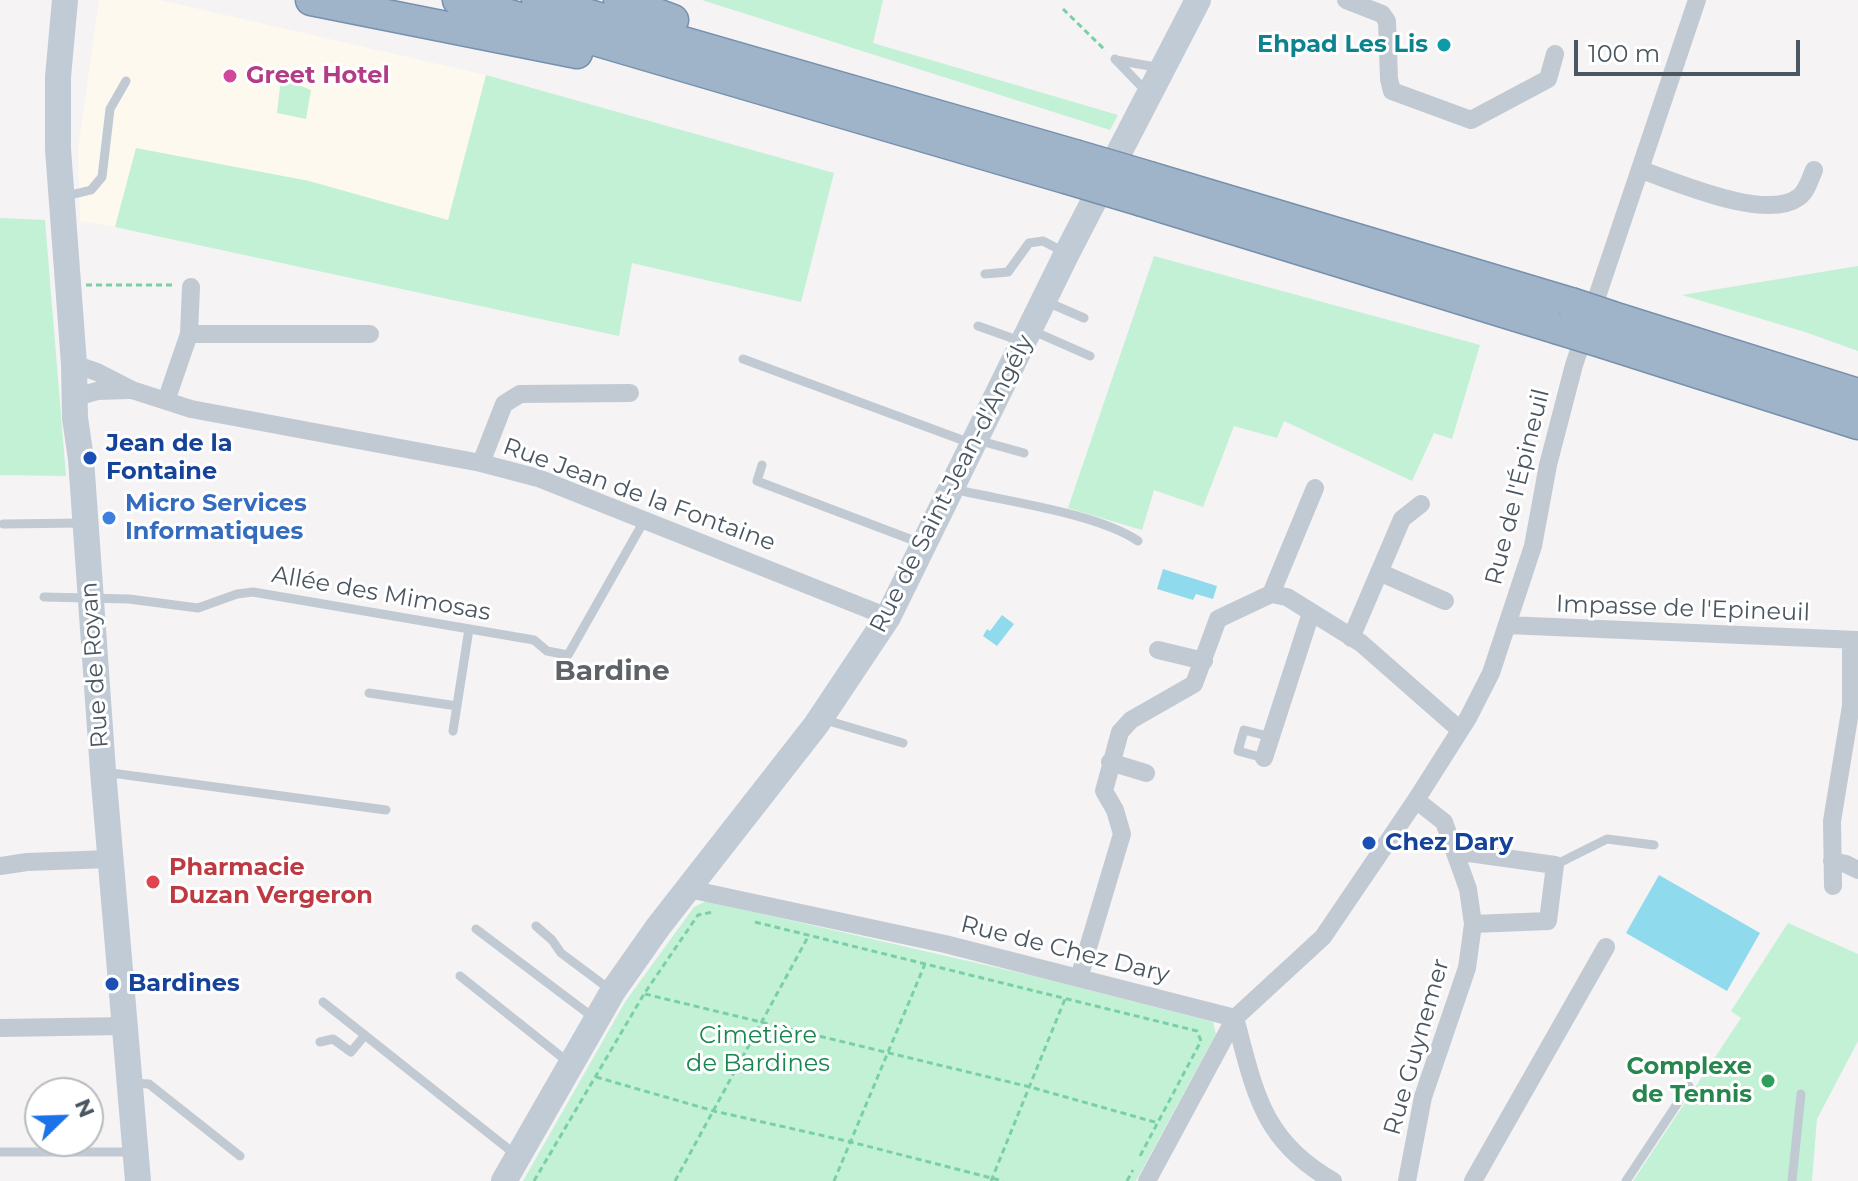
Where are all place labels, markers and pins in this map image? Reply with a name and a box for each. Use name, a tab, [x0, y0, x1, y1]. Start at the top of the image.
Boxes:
place label: Ehpad Les Lis	[1257, 31, 1428, 59]
marker: Ehpad Les Lis	[1435, 36, 1453, 54]
place label: Greet Hotel	[246, 62, 390, 90]
marker: Greet Hotel	[221, 67, 239, 85]
place label: Jean de la Fontaine	[106, 430, 233, 486]
marker: Jean de la Fontaine	[81, 449, 99, 467]
place label: Micro Services Informatiques	[125, 490, 307, 546]
marker: Micro Services Informatiques	[100, 509, 118, 527]
place label: Chez Dary	[1385, 829, 1513, 857]
marker: Chez Dary	[1360, 834, 1378, 852]
place label: Pharmacie Duzan Vergeron	[169, 854, 373, 910]
marker: Pharmacie Duzan Vergeron	[144, 873, 162, 891]
place label: Bardines	[128, 970, 240, 998]
marker: Bardines	[103, 975, 121, 993]
place label: Complexe de Tennis	[1627, 1053, 1752, 1109]
marker: Complexe de Tennis	[1759, 1072, 1777, 1090]

